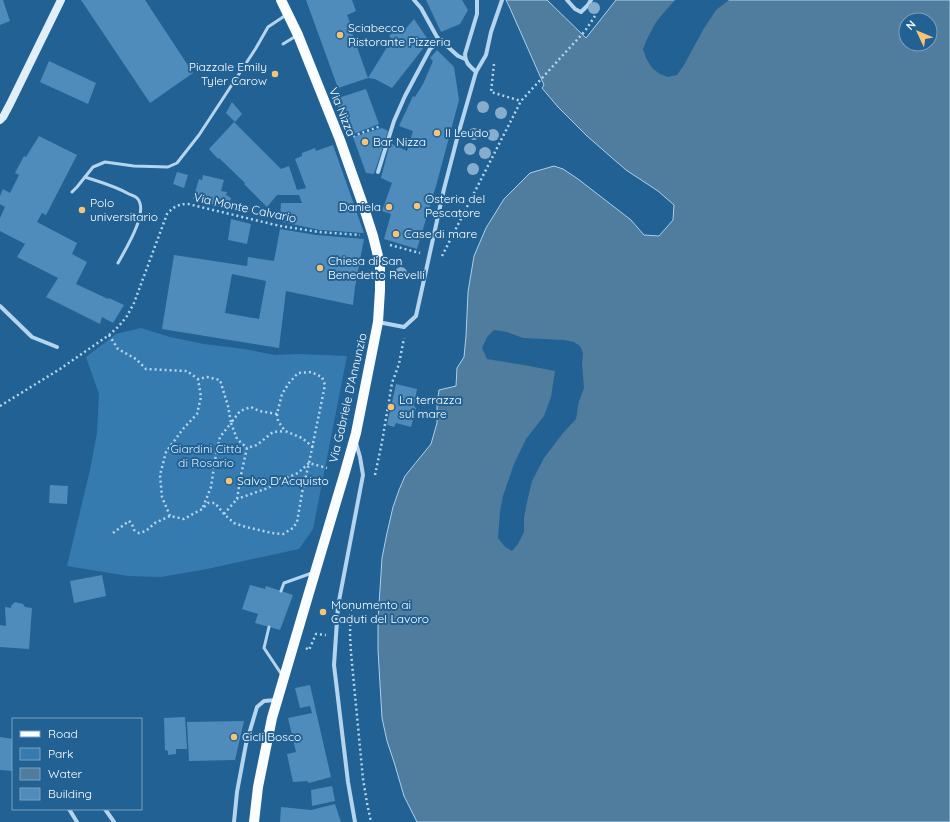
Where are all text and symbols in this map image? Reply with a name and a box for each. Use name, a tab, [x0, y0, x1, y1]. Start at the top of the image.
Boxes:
north arrow	[898, 12, 938, 52]
text: N	[903, 17, 919, 33]
place label: Sciabecco Ristorante Pizzeria	[348, 20, 451, 49]
marker: Sciabecco Ristorante Pizzeria	[335, 30, 345, 40]
place label: Piazzale Emily Tyler Carow	[189, 59, 267, 88]
marker: Piazzale Emily Tyler Carow	[270, 69, 280, 79]
street label: Via Nizza	[326, 85, 359, 138]
place label: Il Leudo	[445, 125, 489, 140]
marker: Il Leudo	[432, 128, 442, 138]
place label: Bar Nizza	[373, 134, 426, 149]
marker: Bar Nizza	[360, 137, 370, 147]
street label: Via Monte Calvario	[192, 189, 298, 226]
place label: Osteria del Pescatore	[425, 191, 485, 220]
place label: Polo universitario	[90, 195, 158, 224]
place label: Daniela	[339, 199, 381, 214]
marker: Osteria del Pescatore	[412, 201, 422, 211]
marker: Daniela	[384, 202, 394, 212]
marker: Polo universitario	[77, 205, 87, 215]
place label: Case di mare	[404, 226, 477, 241]
marker: Case di mare	[391, 229, 401, 239]
place label: Chiesa di San Benedetto Revelli	[328, 253, 425, 282]
marker: Chiesa di San Benedetto Revelli	[315, 263, 325, 273]
street label: Via Gabriele D'Annunzio	[325, 332, 370, 464]
place label: La terrazza sul mare	[399, 392, 462, 421]
marker: La terrazza sul mare	[386, 402, 396, 412]
park label: Giardini Città di Rosario	[171, 441, 241, 470]
place label: Salvo D'Acquisto	[237, 473, 329, 488]
marker: Salvo D'Acquisto	[224, 476, 234, 486]
place label: Monumento ai Caduti del Lavoro	[331, 597, 429, 626]
marker: Monumento ai Caduti del Lavoro	[318, 607, 328, 617]
legend	[12, 718, 142, 810]
text: Road	[48, 726, 78, 741]
place label: Cicli Bosco	[242, 729, 301, 744]
marker: Cicli Bosco	[229, 732, 239, 742]
text: Park	[48, 746, 73, 761]
text: Water	[48, 766, 83, 781]
text: Building	[48, 786, 92, 801]

